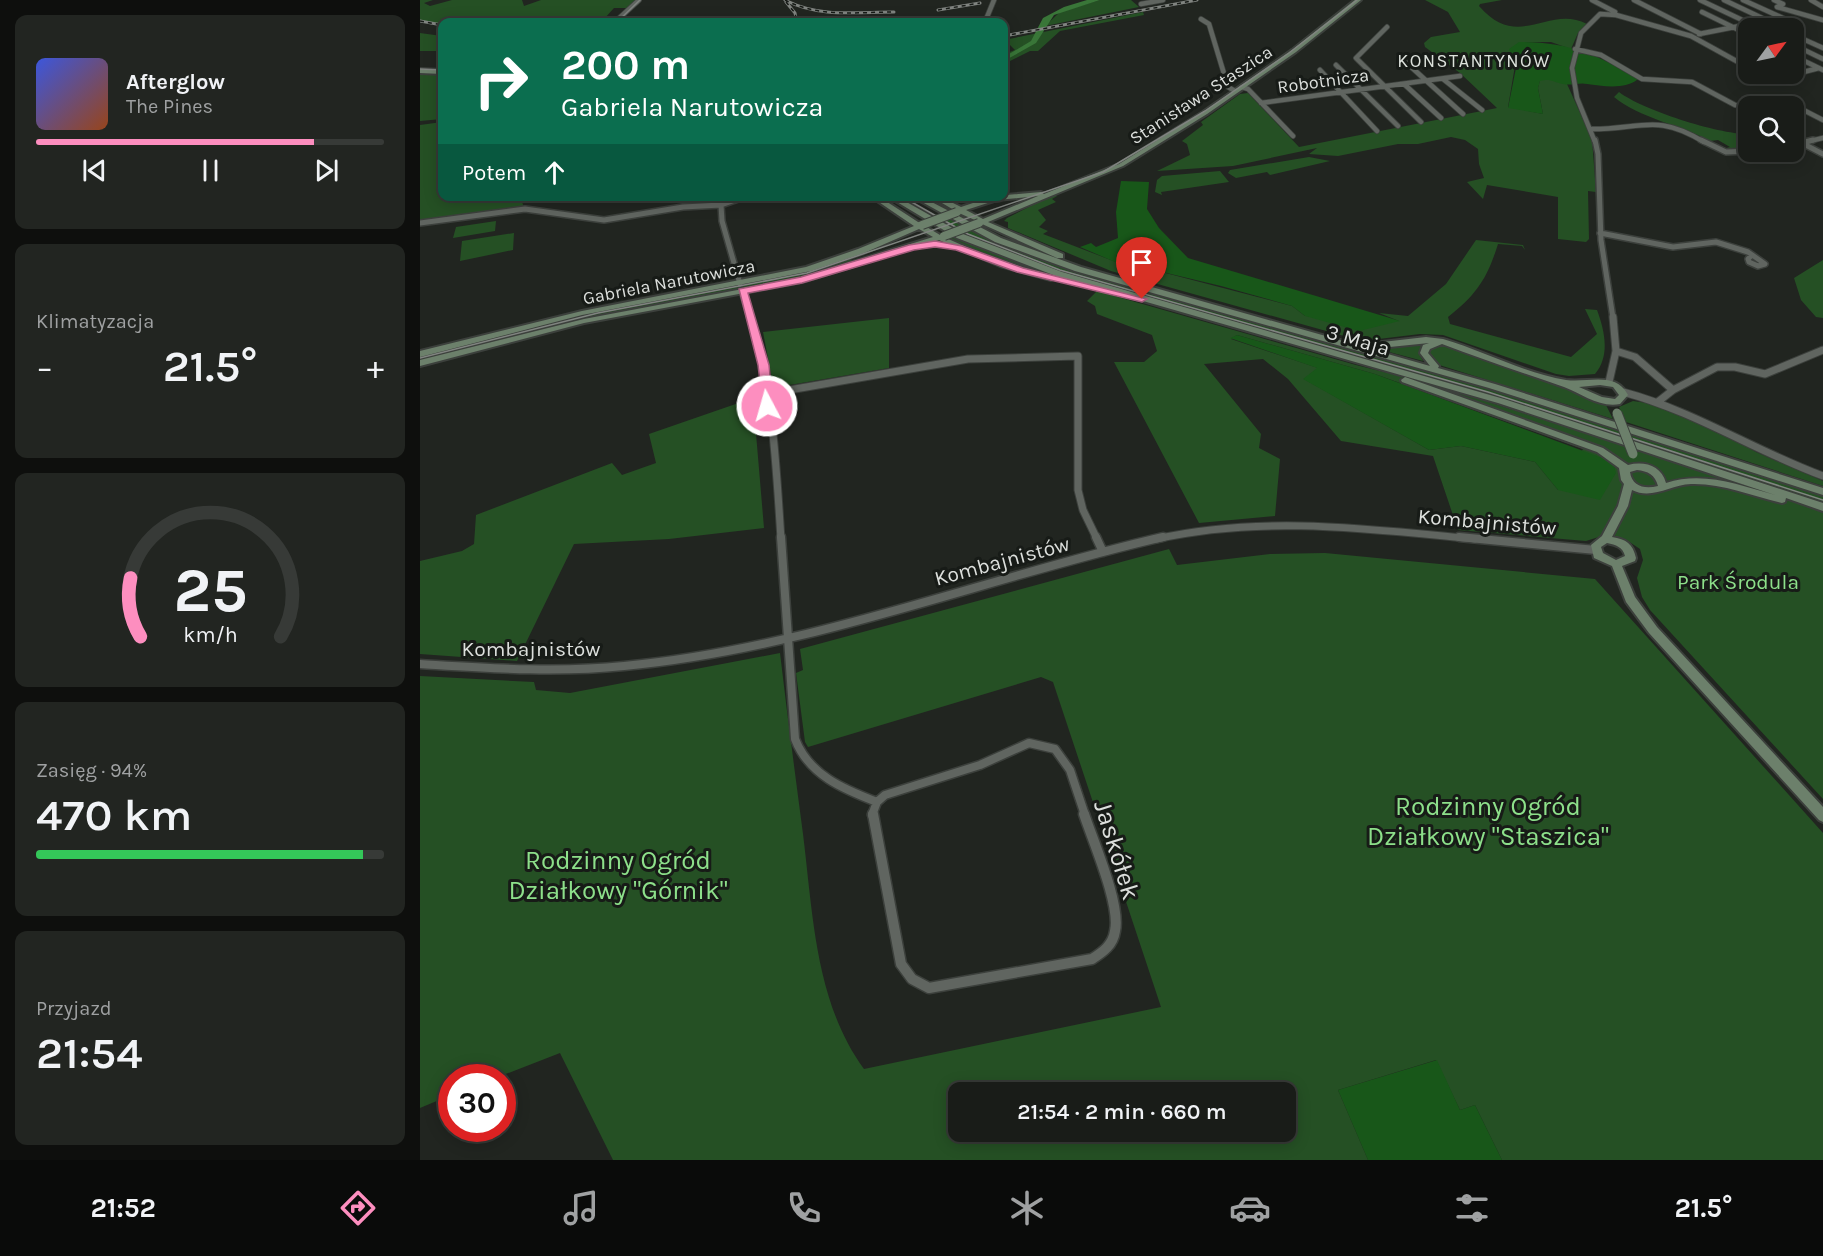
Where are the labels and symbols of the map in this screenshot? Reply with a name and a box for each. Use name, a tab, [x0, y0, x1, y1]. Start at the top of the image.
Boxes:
north arrow	[1738, 18, 1804, 84]
street label: Stanisława Staszica	[1126, 41, 1276, 149]
district label: KONSTANTYNÓW	[1397, 49, 1551, 72]
street label: Robotnicza	[1276, 64, 1370, 98]
pin	[1116, 237, 1167, 299]
street label: Gabriela Narutowicza	[581, 255, 757, 309]
street label: 3 Maja	[1324, 320, 1392, 360]
position arrow	[735, 374, 799, 438]
street label: Kombajnistów	[1417, 504, 1557, 540]
street label: Kombajnistów	[932, 531, 1072, 591]
park label: Park Środula	[1677, 570, 1799, 594]
street label: Kombajnistów	[461, 637, 601, 661]
park label: Rodzinny Ogród Działkowy "Staszica"	[1367, 791, 1609, 852]
street label: Jaskółek	[1087, 796, 1147, 904]
park label: Rodzinny Ogród Działkowy "Górnik"	[508, 845, 728, 906]
speed limit sign: 30	[438, 1064, 516, 1142]

